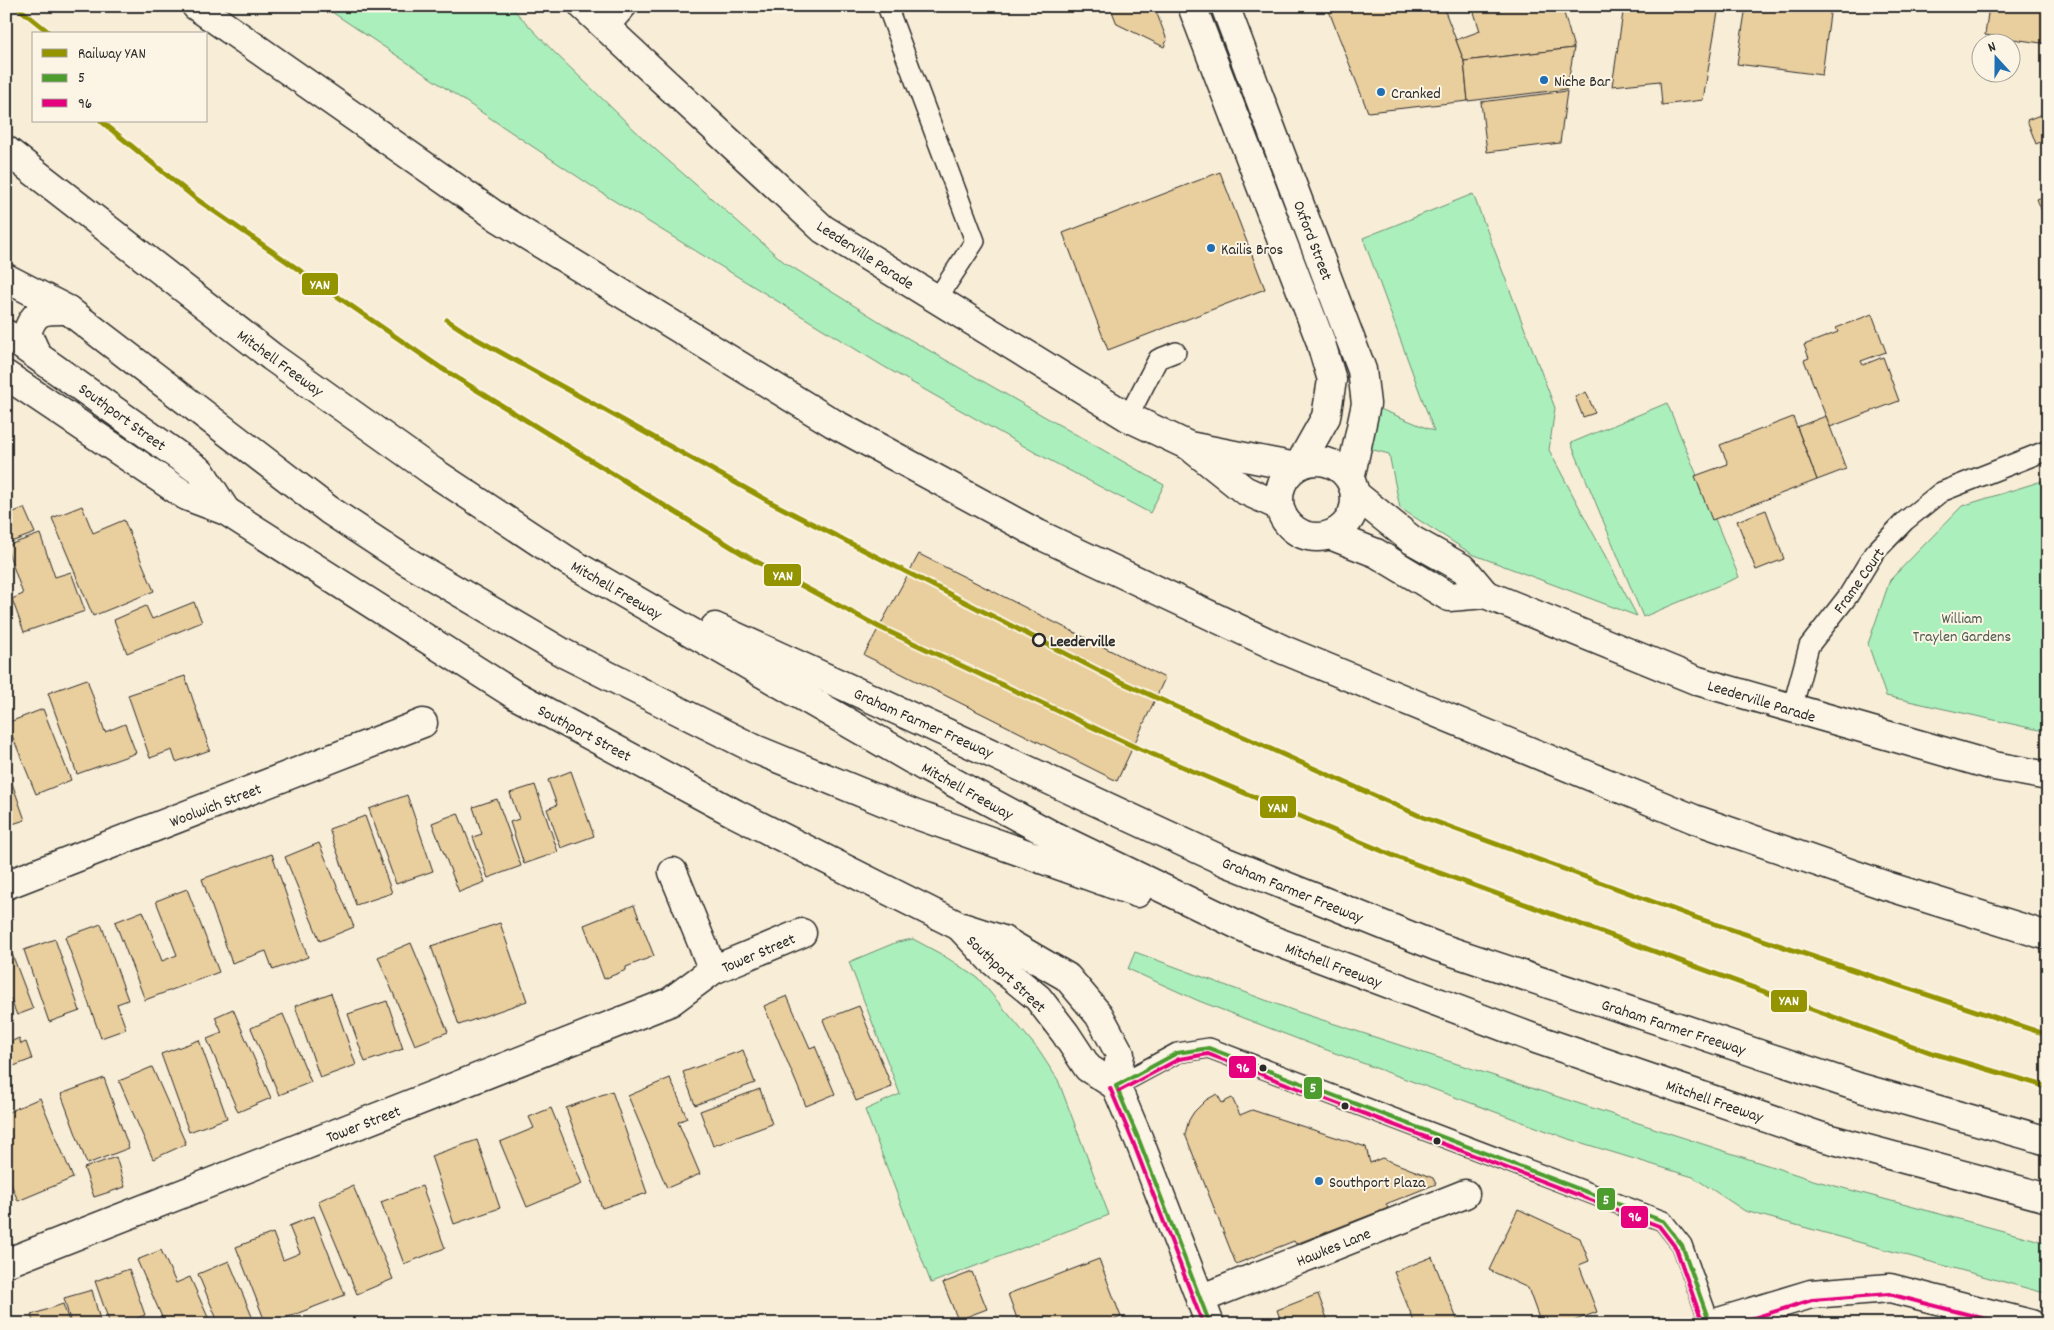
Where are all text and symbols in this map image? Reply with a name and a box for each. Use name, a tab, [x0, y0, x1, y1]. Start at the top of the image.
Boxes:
legend	[32, 32, 208, 122]
north arrow	[1972, 32, 2022, 82]
text: N	[1985, 37, 1999, 58]
text: Railway YAN	[78, 44, 146, 66]
text: 5	[78, 68, 85, 90]
place label: Niche Bar	[1554, 71, 1610, 94]
marker: Niche Bar	[1538, 74, 1550, 86]
place label: Cranked	[1391, 83, 1441, 106]
marker: Cranked	[1375, 86, 1387, 98]
text: 96	[78, 94, 92, 116]
street label: Oxford Street	[1286, 198, 1337, 284]
street label: Leederville Parade	[812, 216, 918, 296]
place label: Kailis Bros	[1221, 239, 1284, 262]
marker: Kailis Bros	[1205, 242, 1217, 254]
line badge: YAN	[301, 272, 339, 296]
text: YAN	[309, 276, 330, 296]
street label: Mitchell Freeway	[232, 325, 328, 404]
street label: Southport Street	[73, 378, 170, 458]
street label: Frame Court	[1829, 544, 1891, 619]
street label: Mitchell Freeway	[566, 556, 666, 627]
line badge: YAN	[763, 563, 802, 587]
text: YAN	[772, 567, 793, 587]
park label: William Traylen Gardens	[1913, 608, 2011, 649]
place label: Leederville	[1050, 631, 1115, 654]
marker: Leederville	[1032, 633, 1046, 647]
street label: Leederville Parade	[1704, 675, 1818, 730]
street label: Graham Farmer Freeway	[849, 683, 997, 766]
street label: Southport Street	[533, 700, 635, 769]
street label: Mitchell Freeway	[917, 757, 1017, 827]
street label: Woolwich Street	[167, 778, 265, 834]
line badge: YAN	[1259, 795, 1297, 819]
text: YAN	[1267, 799, 1288, 819]
street label: Graham Farmer Freeway	[1218, 852, 1367, 930]
street label: Tower Street	[719, 928, 799, 980]
street label: Southport Street	[960, 931, 1050, 1019]
street label: Mitchell Freeway	[1281, 937, 1385, 995]
line badge: YAN	[1770, 989, 1808, 1013]
text: YAN	[1778, 992, 1799, 1012]
street label: Graham Farmer Freeway	[1598, 994, 1749, 1063]
line badge: 96	[1228, 1055, 1257, 1079]
text: 96	[1236, 1059, 1250, 1079]
unlabelled marker	[1258, 1063, 1268, 1073]
street label: Mitchell Freeway	[1662, 1075, 1767, 1130]
line badge: 5	[1303, 1076, 1323, 1100]
text: 5	[1310, 1079, 1317, 1099]
street label: Tower Street	[323, 1101, 404, 1150]
unlabelled marker	[1340, 1101, 1350, 1111]
unlabelled marker	[1432, 1136, 1442, 1146]
place label: Southport Plaza	[1329, 1172, 1426, 1195]
marker: Southport Plaza	[1313, 1175, 1325, 1187]
line badge: 5	[1596, 1187, 1616, 1211]
text: 5	[1603, 1191, 1610, 1211]
line badge: 96	[1620, 1205, 1649, 1229]
text: 96	[1628, 1208, 1642, 1228]
street label: Hawkes Lane	[1293, 1223, 1375, 1274]

